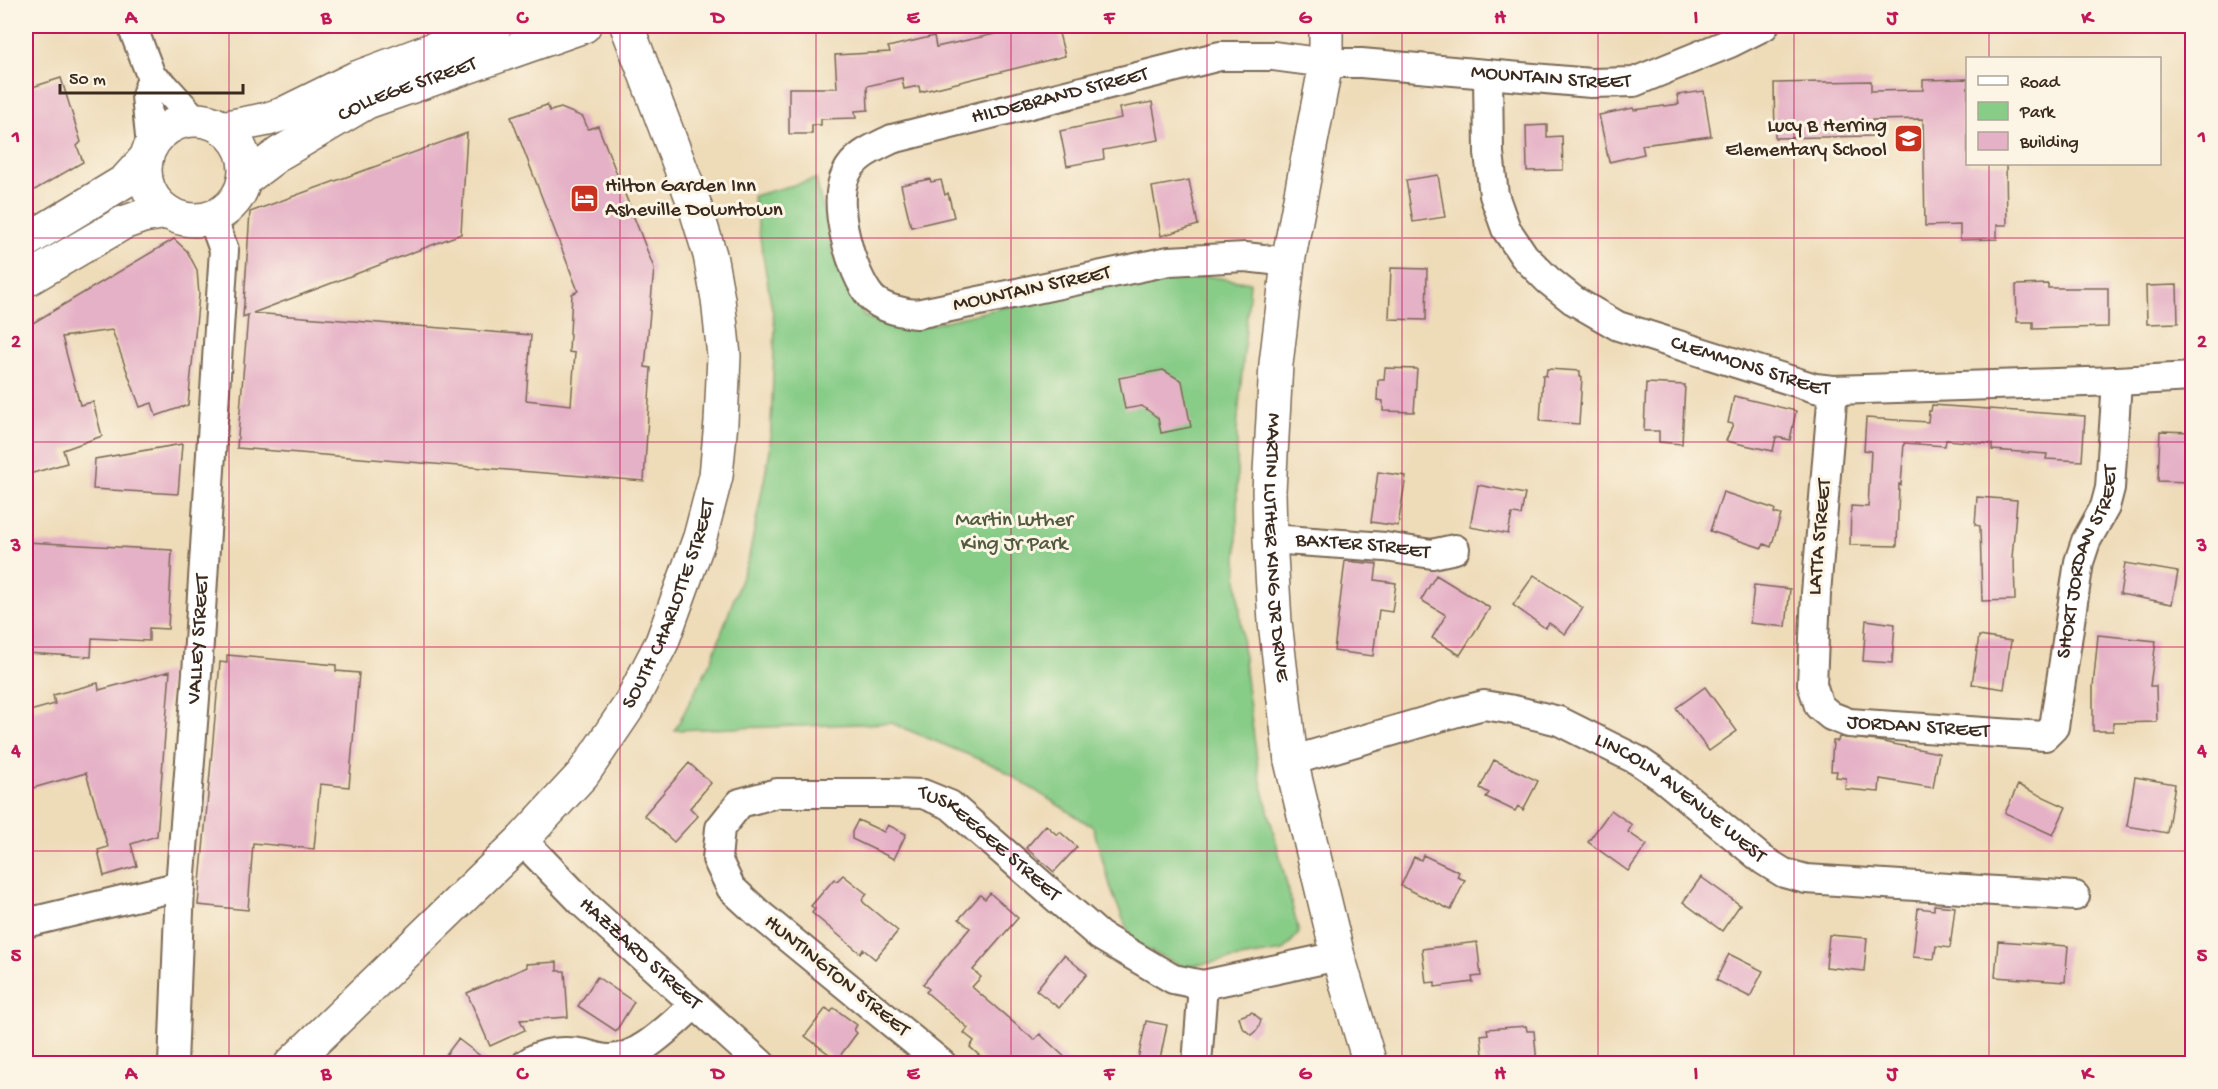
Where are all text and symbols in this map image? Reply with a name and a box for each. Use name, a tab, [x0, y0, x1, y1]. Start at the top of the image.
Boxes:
text: A	[124, 8, 139, 31]
text: B	[320, 8, 332, 31]
text: C	[516, 8, 530, 31]
text: D	[709, 8, 725, 31]
text: E	[907, 8, 921, 31]
text: F	[1103, 8, 1116, 31]
text: G	[1299, 8, 1313, 31]
text: H	[1494, 8, 1506, 31]
text: I	[1694, 8, 1699, 31]
text: J	[1886, 8, 1899, 31]
text: K	[2080, 8, 2095, 31]
street label: COLLEGE STREET	[334, 52, 481, 129]
scale bar	[60, 57, 243, 95]
legend	[1966, 57, 2161, 165]
street label: MOUNTAIN STREET	[1470, 60, 1632, 96]
street label: HILDEBRAND STREET	[969, 62, 1152, 131]
text: 50 m	[69, 70, 106, 91]
text: Road	[2020, 73, 2061, 94]
text: Park	[2019, 103, 2056, 124]
place label: Lucy B Herring Elementary School	[1725, 115, 1887, 164]
school or university icon: Lucy B Herring Elementary School	[1892, 123, 1924, 155]
text: 1	[11, 127, 20, 150]
text: 1	[2197, 127, 2206, 150]
text: Building	[2019, 133, 2079, 154]
place label: Hilton Garden Inn Asheville Downtown	[605, 175, 783, 224]
hotel icon: Hilton Garden Inn Asheville Downtown	[568, 183, 600, 215]
street label: MOUNTAIN STREET	[951, 261, 1114, 319]
street label: CLEMMONS STREET	[1667, 331, 1832, 402]
text: 2	[11, 332, 21, 355]
text: 2	[2197, 332, 2207, 355]
street label: MARTIN LUTHER KING JR DRIVE	[1256, 412, 1294, 684]
street label: SHORT JORDAN STREET	[2052, 463, 2124, 660]
street label: LATTA STREET	[1803, 477, 1839, 596]
street label: SOUTH CHARLOTTE STREET	[617, 496, 722, 713]
park label: Martin Luther King Jr Park	[955, 509, 1074, 558]
street label: BAXTER STREET	[1294, 528, 1432, 566]
text: 3	[10, 536, 21, 559]
text: 3	[2196, 536, 2207, 559]
street label: VALLEY STREET	[182, 572, 216, 706]
street label: JORDAN STREET	[1846, 710, 1991, 745]
street label: LINCOLN AVENUE WEST	[1590, 728, 1771, 870]
text: 4	[10, 741, 21, 764]
text: 4	[2196, 741, 2207, 764]
street label: TUSKEEGEE STREET	[917, 781, 1066, 908]
street label: HAZZARD STREET	[573, 892, 707, 1017]
street label: HUNTINGTON STREET	[758, 911, 915, 1044]
text: 5	[11, 946, 22, 969]
text: 5	[2197, 946, 2208, 969]
text: A	[124, 1064, 139, 1087]
text: B	[320, 1064, 332, 1087]
text: C	[516, 1064, 530, 1087]
text: D	[709, 1064, 725, 1087]
text: E	[907, 1064, 921, 1087]
text: F	[1103, 1064, 1116, 1087]
text: G	[1299, 1064, 1313, 1087]
text: H	[1494, 1064, 1506, 1087]
text: I	[1694, 1064, 1699, 1087]
text: J	[1886, 1064, 1899, 1087]
text: K	[2080, 1064, 2095, 1087]

